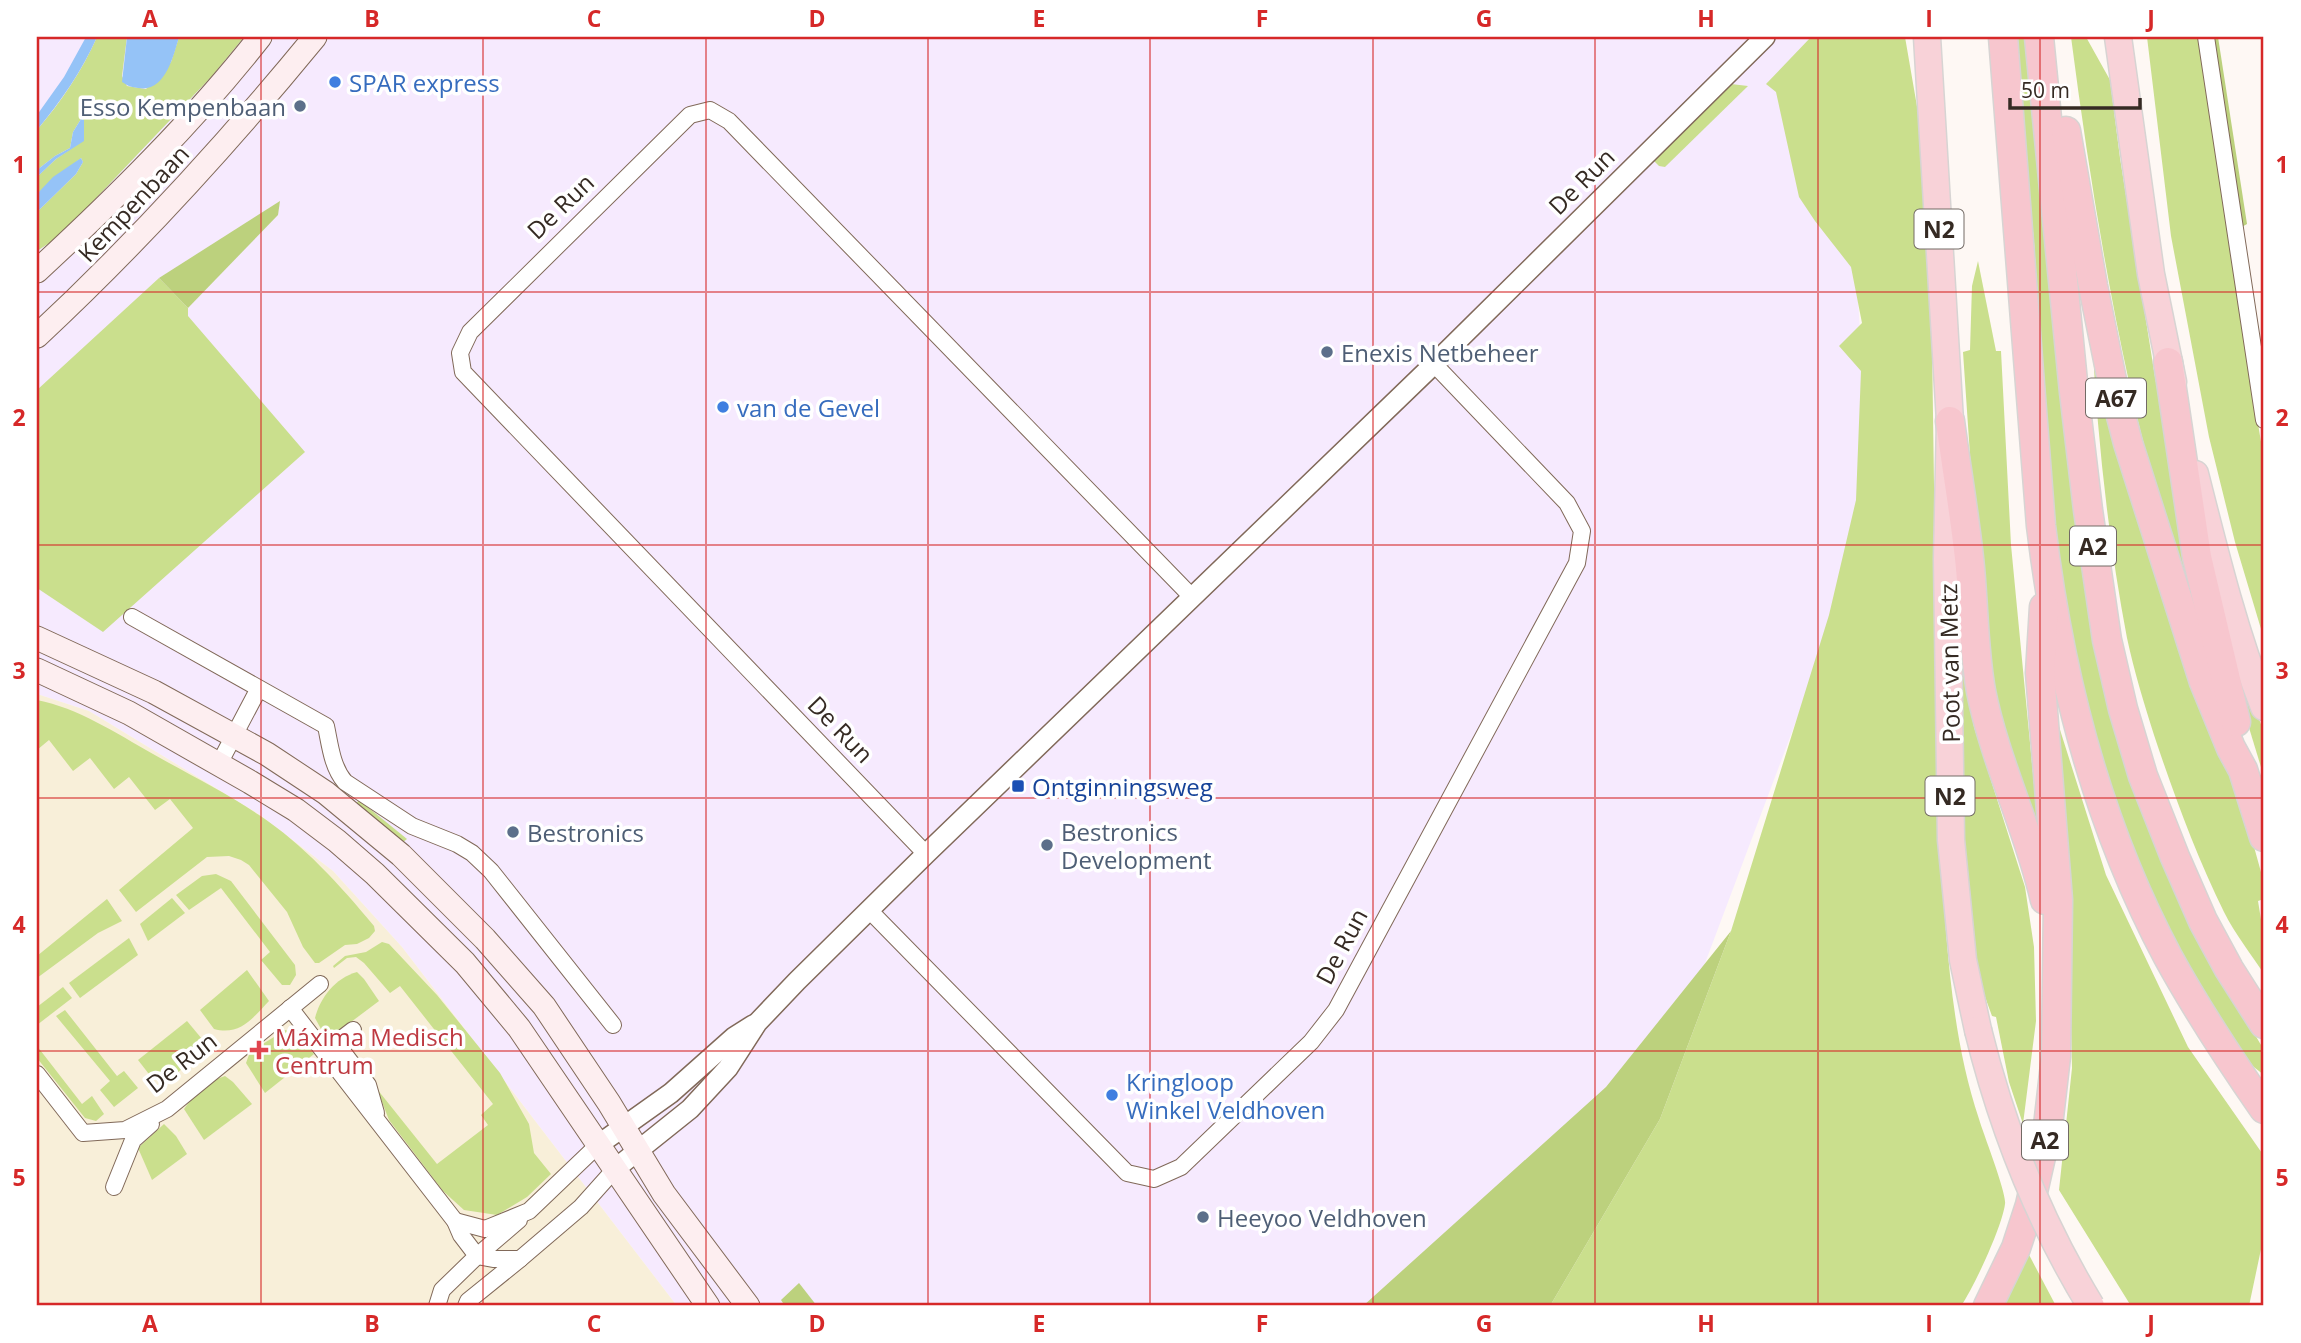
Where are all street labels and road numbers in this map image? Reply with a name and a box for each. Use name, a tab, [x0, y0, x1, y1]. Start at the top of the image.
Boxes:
street label: Kempenbaan	[70, 137, 196, 269]
street label: De Run	[1541, 141, 1621, 221]
street label: De Run	[519, 166, 601, 246]
road number: N2	[1914, 210, 1964, 248]
road number: A67	[2086, 378, 2146, 418]
road number: A2	[2070, 526, 2116, 566]
street label: Poot van Metz	[1931, 583, 1967, 743]
street label: De Run	[801, 688, 881, 770]
road number: N2	[1926, 776, 1974, 816]
street label: De Run	[1307, 902, 1375, 990]
street label: De Run	[139, 1024, 223, 1100]
road number: A2	[2022, 1120, 2068, 1160]

